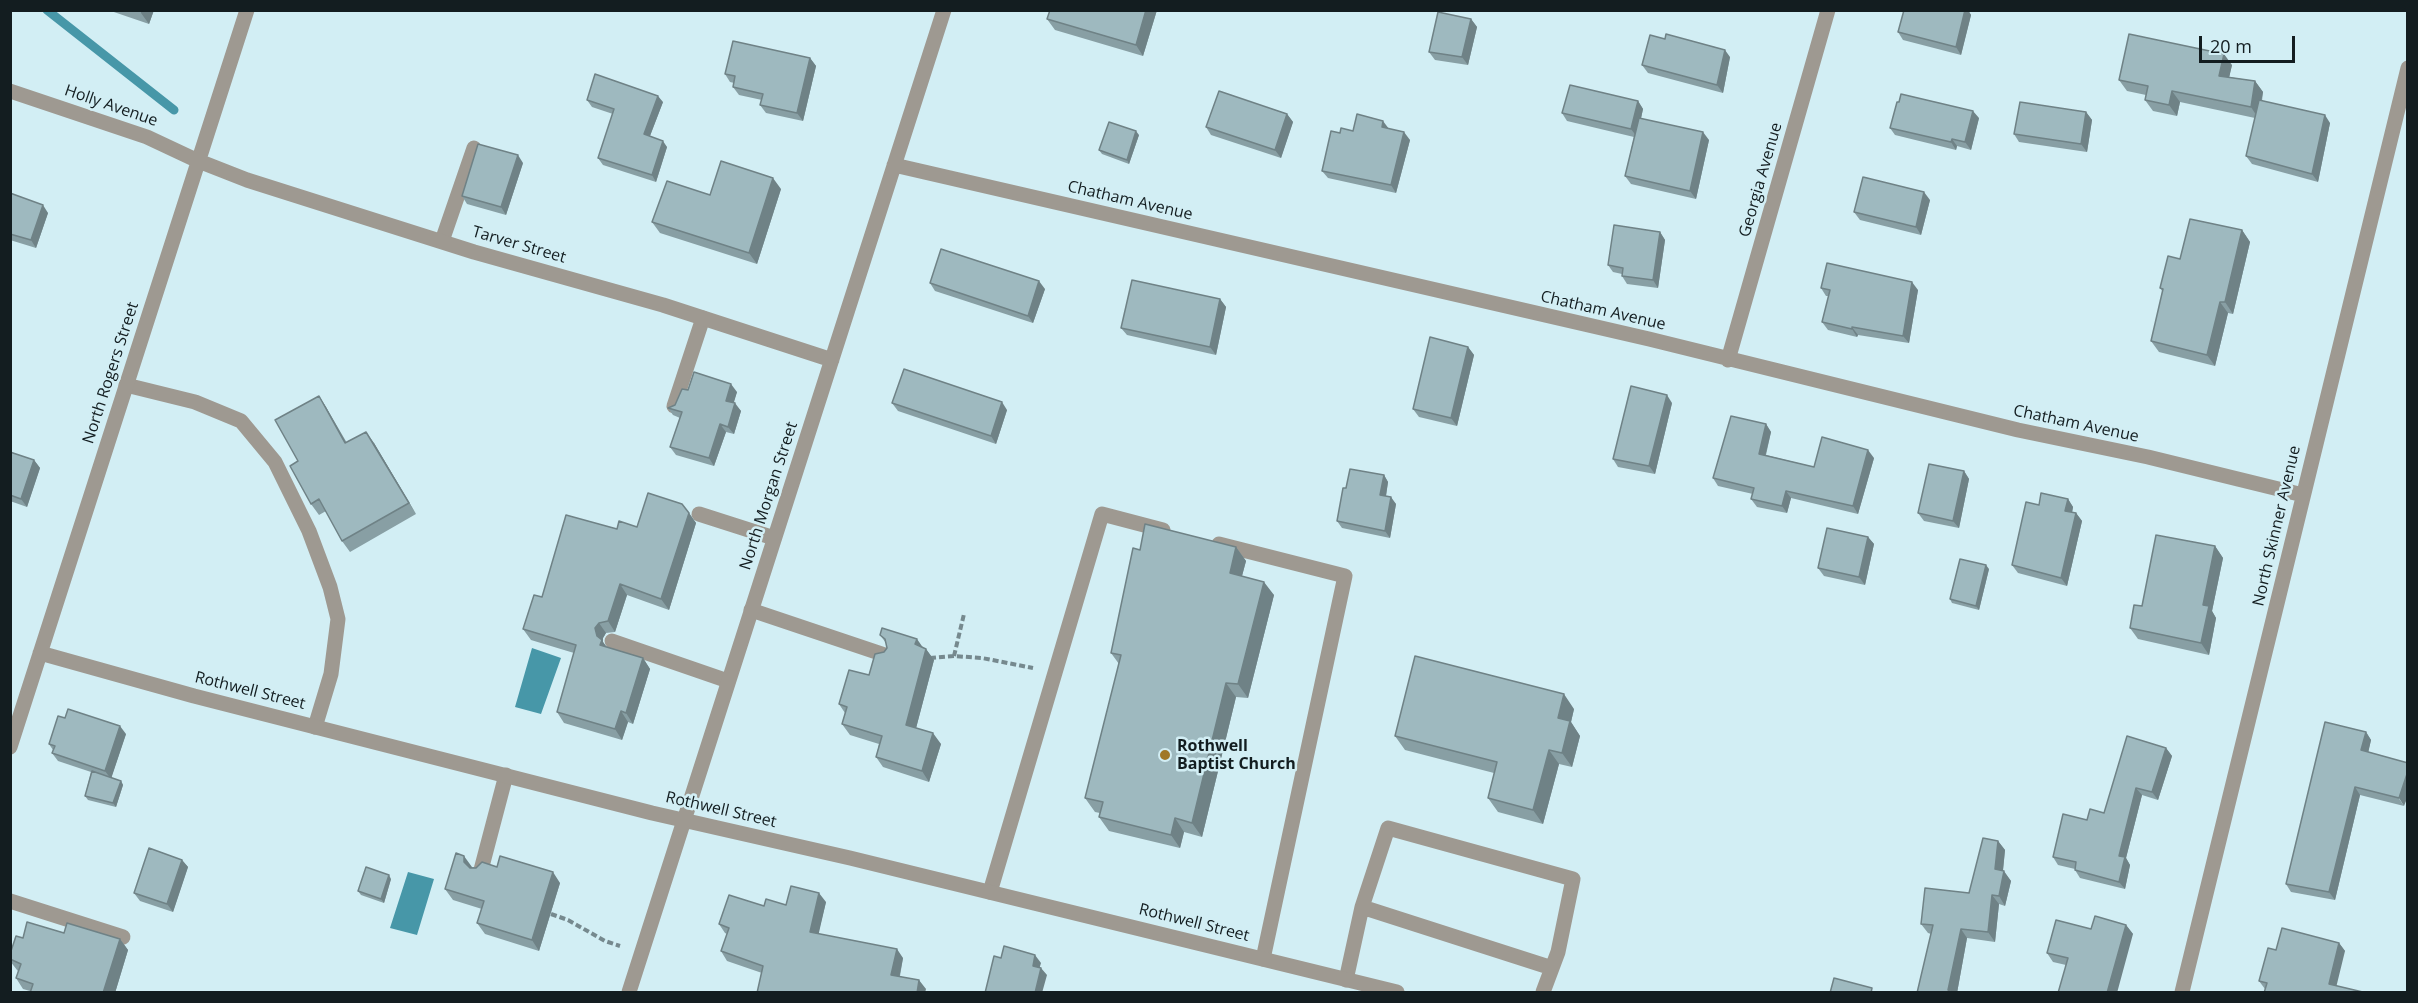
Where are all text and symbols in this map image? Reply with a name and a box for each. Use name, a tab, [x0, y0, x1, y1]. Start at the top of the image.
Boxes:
scale bar	[2202, 24, 2298, 62]
text: 20 m	[2210, 34, 2252, 58]
street label: Holly Avenue	[62, 81, 160, 131]
street label: Georgia Avenue	[1735, 121, 1787, 239]
street label: Chatham Avenue	[1066, 177, 1194, 225]
street label: Tarver Street	[470, 222, 568, 268]
street label: Chatham Avenue	[1539, 287, 1667, 335]
street label: North Rogers Street	[79, 300, 143, 446]
street label: Chatham Avenue	[2011, 401, 2141, 447]
street label: North Morgan Street	[736, 419, 802, 573]
street label: North Skinner Avenue	[2249, 444, 2305, 608]
street label: Rothwell Street	[193, 668, 307, 714]
place label: Rothwell Baptist Church	[1177, 736, 1296, 774]
marker: Rothwell Baptist Church	[1158, 748, 1172, 762]
street label: Rothwell Street	[664, 788, 778, 832]
street label: Rothwell Street	[1137, 900, 1251, 946]

